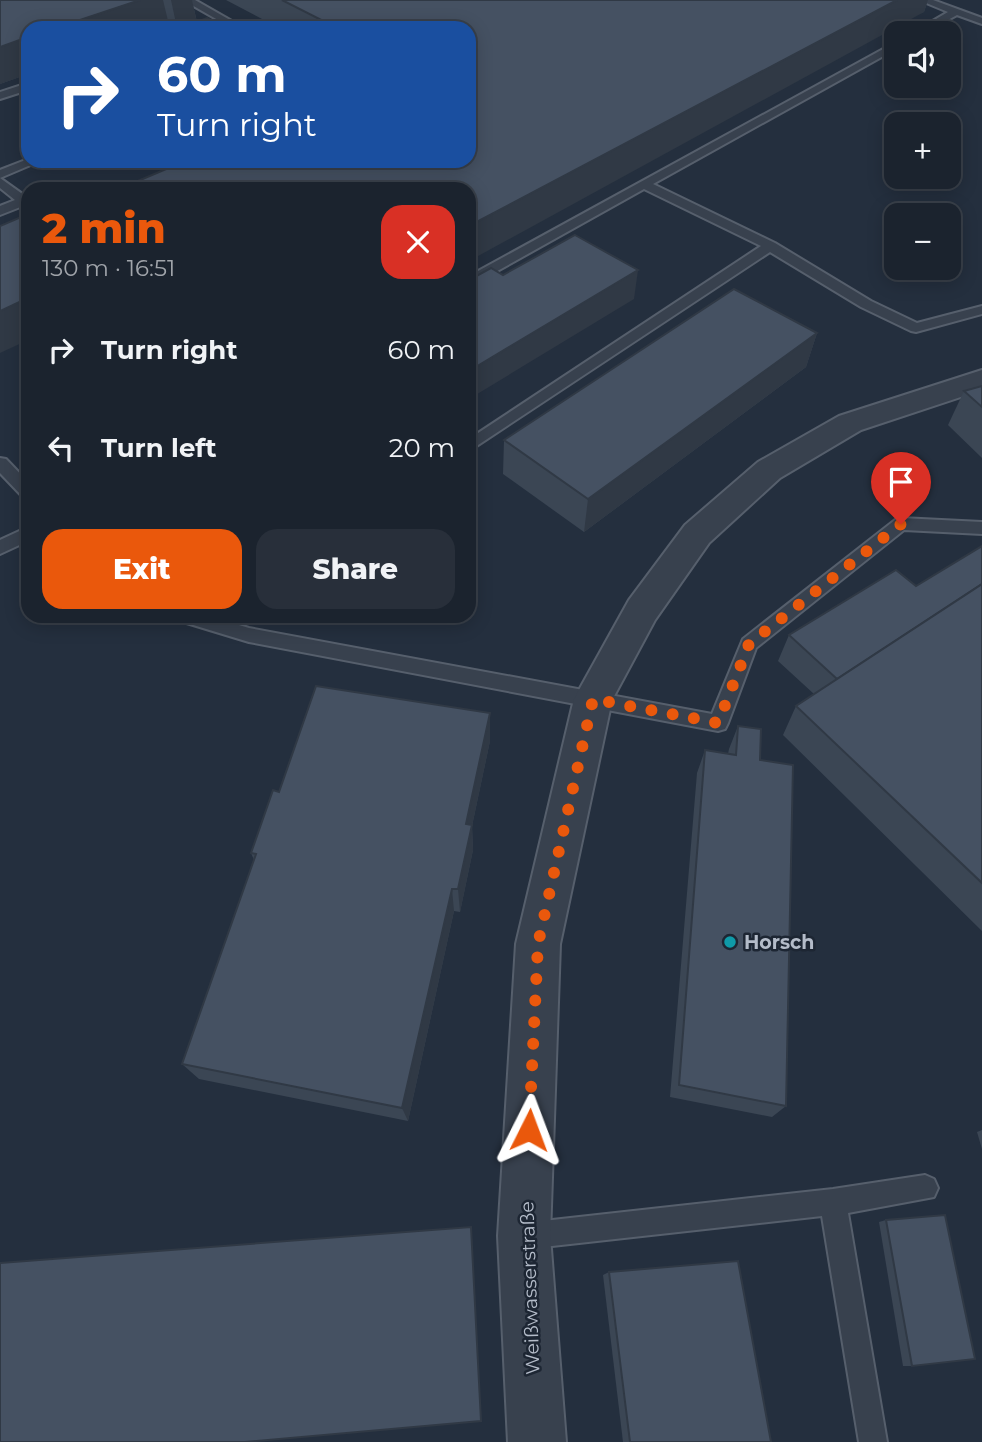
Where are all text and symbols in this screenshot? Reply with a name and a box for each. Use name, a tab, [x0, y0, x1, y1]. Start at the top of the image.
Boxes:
map controls	[884, 21, 961, 280]
button: sound	[884, 21, 961, 98]
text: 60 m	[157, 45, 287, 104]
icon: right	[42, 49, 133, 140]
text: Turn right	[157, 105, 317, 144]
button: +	[884, 112, 961, 189]
text: 2 min	[42, 202, 166, 254]
button: −	[884, 203, 961, 280]
button: close	[381, 205, 455, 279]
text: 130 m · 16:51	[42, 254, 175, 282]
icon: right	[42, 331, 80, 369]
text: Turn right	[101, 334, 237, 366]
text: 60 m	[388, 334, 455, 366]
icon: left	[42, 429, 80, 467]
text: Turn left	[101, 432, 217, 464]
text: 20 m	[389, 432, 455, 464]
pin	[871, 452, 931, 524]
icon: arrive	[882, 463, 920, 501]
button: Exit	[42, 529, 242, 609]
button: Share	[256, 529, 455, 609]
place label: Horsch	[744, 931, 814, 954]
marker: Horsch	[722, 934, 738, 950]
position arrow	[492, 1093, 566, 1167]
street label: Weißwasserstraße	[515, 1201, 545, 1375]

